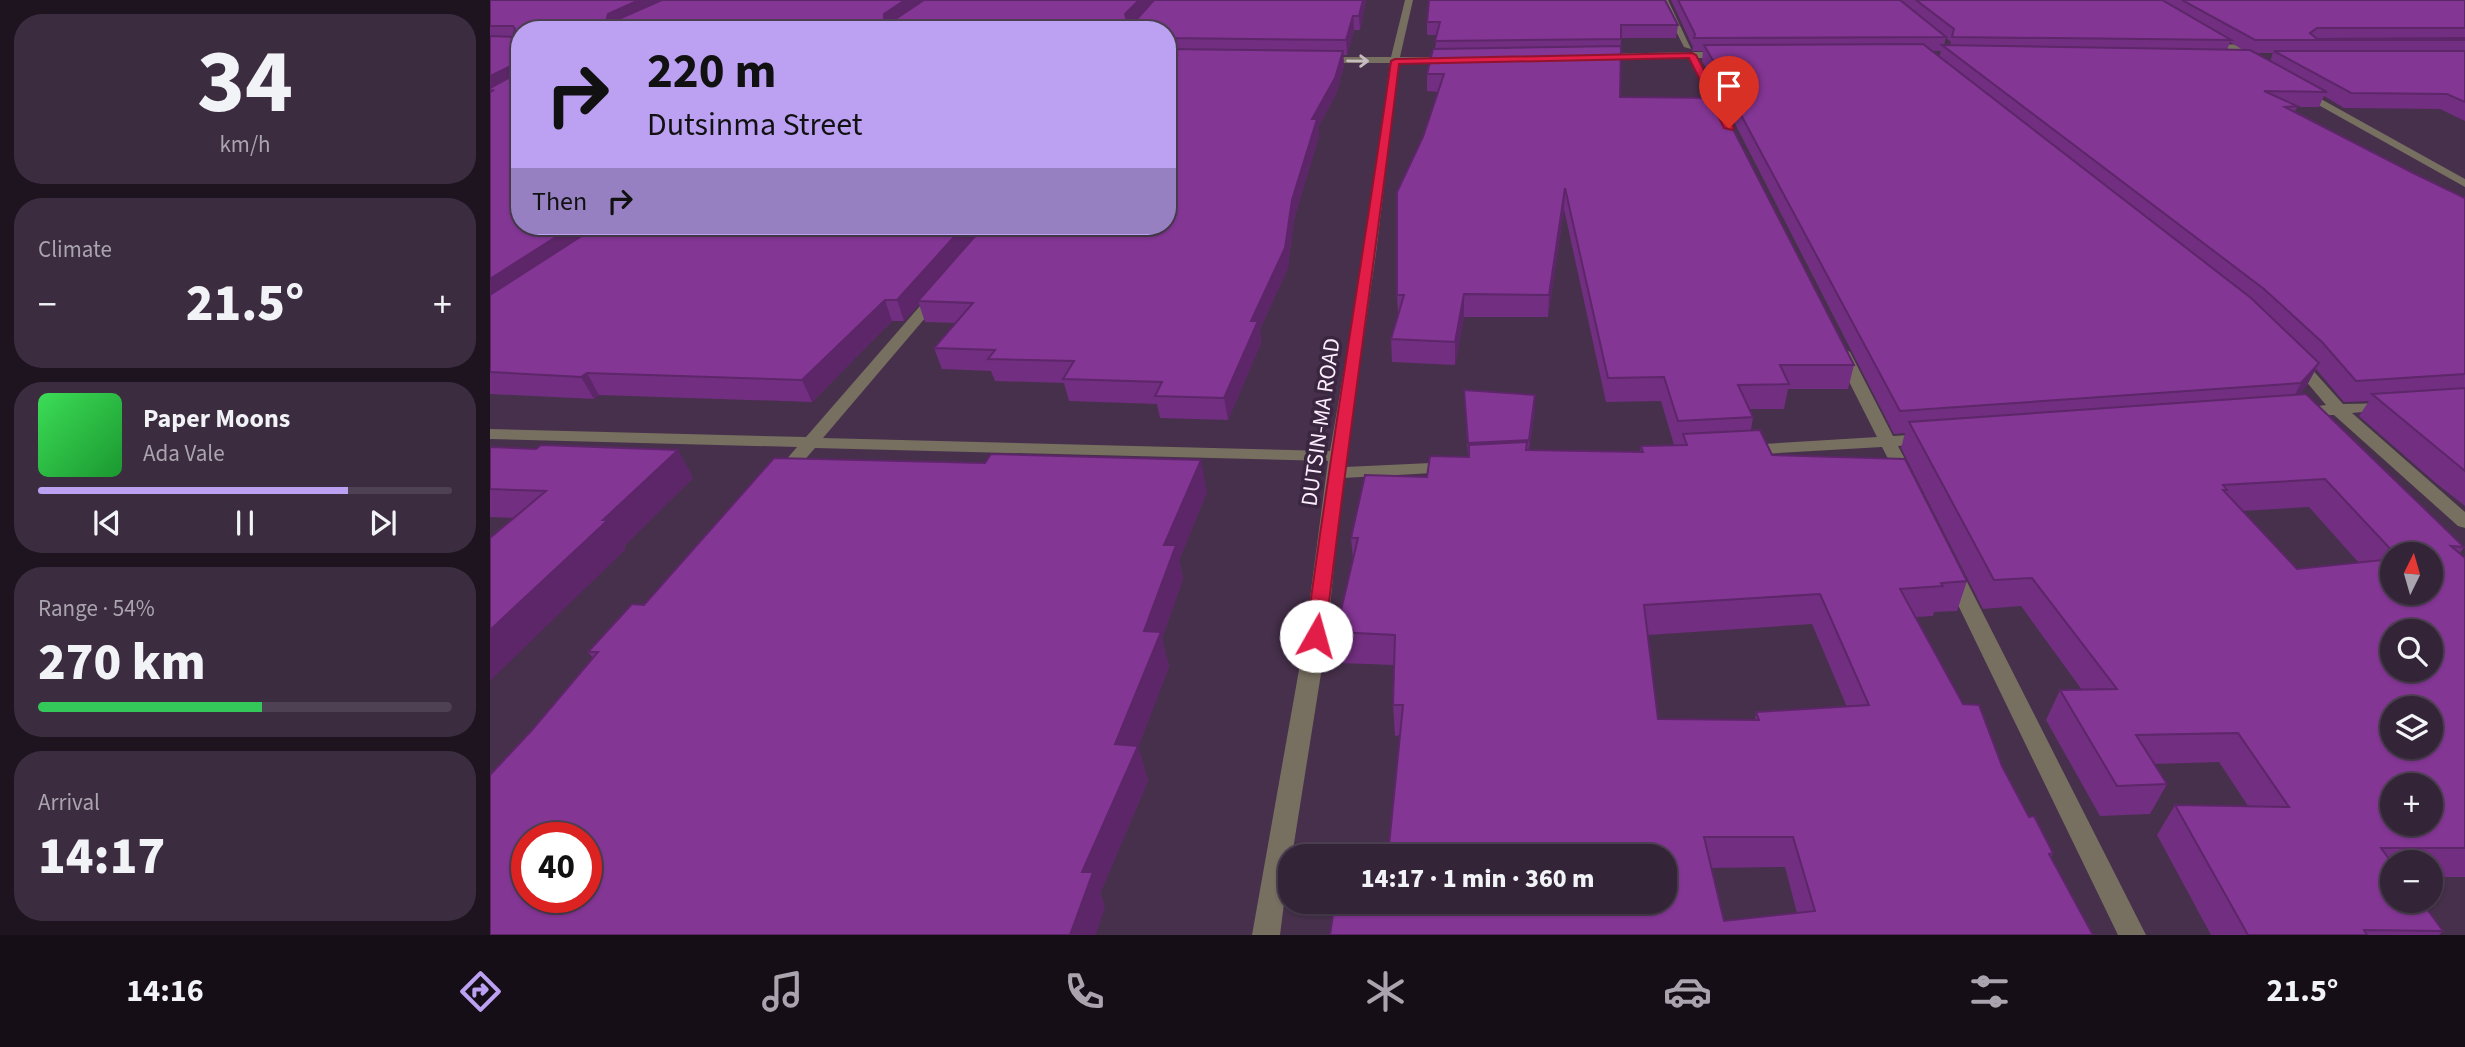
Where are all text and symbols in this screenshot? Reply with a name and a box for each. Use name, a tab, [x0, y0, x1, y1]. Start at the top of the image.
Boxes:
text: 34	[197, 18, 293, 147]
text: 220 m	[647, 37, 776, 107]
icon: right	[532, 49, 623, 140]
one-way arrow	[1346, 54, 1369, 67]
pin	[1699, 56, 1759, 128]
icon: arrive	[1710, 67, 1748, 105]
text: Dutsinma Street	[647, 102, 863, 148]
text: km/h	[219, 128, 271, 161]
icon: right	[601, 182, 639, 220]
text: Then	[532, 183, 587, 220]
text: Climate	[38, 233, 112, 266]
text: 21.5°	[186, 267, 304, 341]
text: −	[38, 278, 57, 332]
text: +	[433, 278, 452, 332]
street label: DUTSIN-MA ROAD	[1292, 336, 1349, 508]
text: Paper Moons	[143, 400, 290, 437]
text: Ada Vale	[143, 437, 225, 470]
icon: previous	[88, 504, 126, 542]
icon: pause	[226, 504, 264, 542]
icon: next	[364, 504, 402, 542]
north arrow	[2380, 542, 2443, 606]
map controls	[2380, 542, 2443, 913]
text: Range · 54%	[38, 592, 155, 625]
position arrow	[1279, 599, 1353, 673]
button: search	[2380, 619, 2443, 682]
text: 270 km	[38, 626, 206, 700]
button: layers	[2380, 696, 2443, 759]
button: +	[2380, 773, 2443, 836]
text: Arrival	[38, 786, 100, 819]
text: 14:17	[38, 820, 165, 894]
speed limit sign: 40	[511, 822, 602, 913]
button: −	[2380, 850, 2443, 913]
text: 14:17 · 1 min · 360 m	[1361, 860, 1594, 897]
icon: directions	[456, 967, 505, 1016]
icon: music	[758, 967, 807, 1016]
icon: phone	[1060, 967, 1109, 1016]
icon: climate	[1361, 967, 1410, 1016]
icon: car	[1663, 967, 1712, 1016]
icon: filters	[1965, 967, 2014, 1016]
text: 14:16	[126, 968, 204, 1014]
text: 21.5°	[2267, 968, 2339, 1014]

